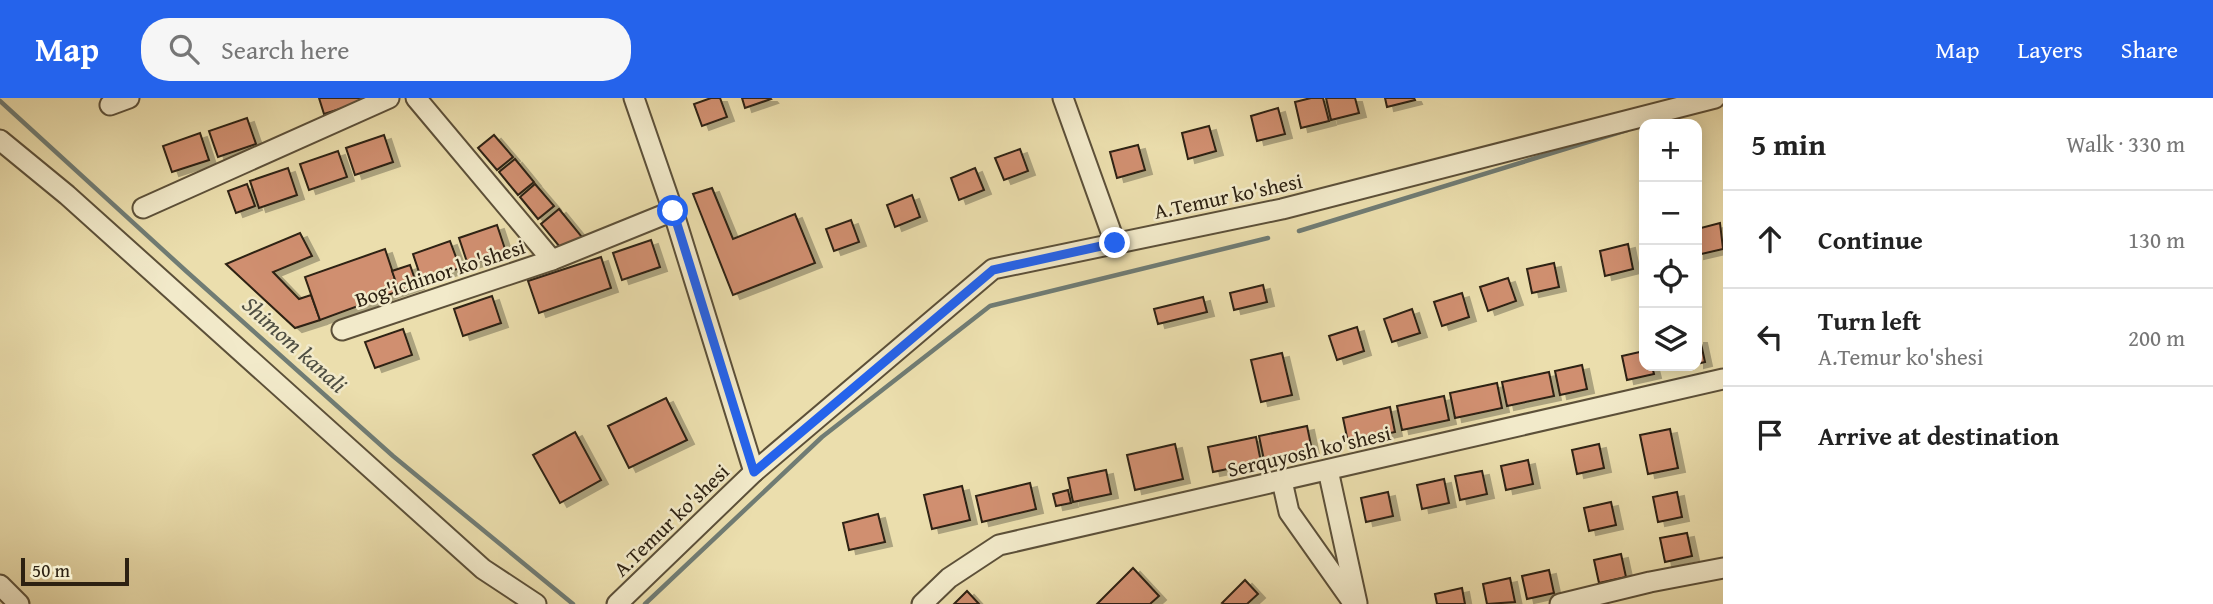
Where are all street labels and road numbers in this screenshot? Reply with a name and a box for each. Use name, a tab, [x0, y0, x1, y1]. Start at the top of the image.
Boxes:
street label: A.Temur ko'shesi	[1151, 165, 1305, 227]
street label: Bog'ichinor ko'shesi	[351, 231, 529, 315]
street label: Serquyosh ko'shesi	[1224, 417, 1394, 485]
street label: A.Temur ko'shesi	[606, 456, 736, 584]

